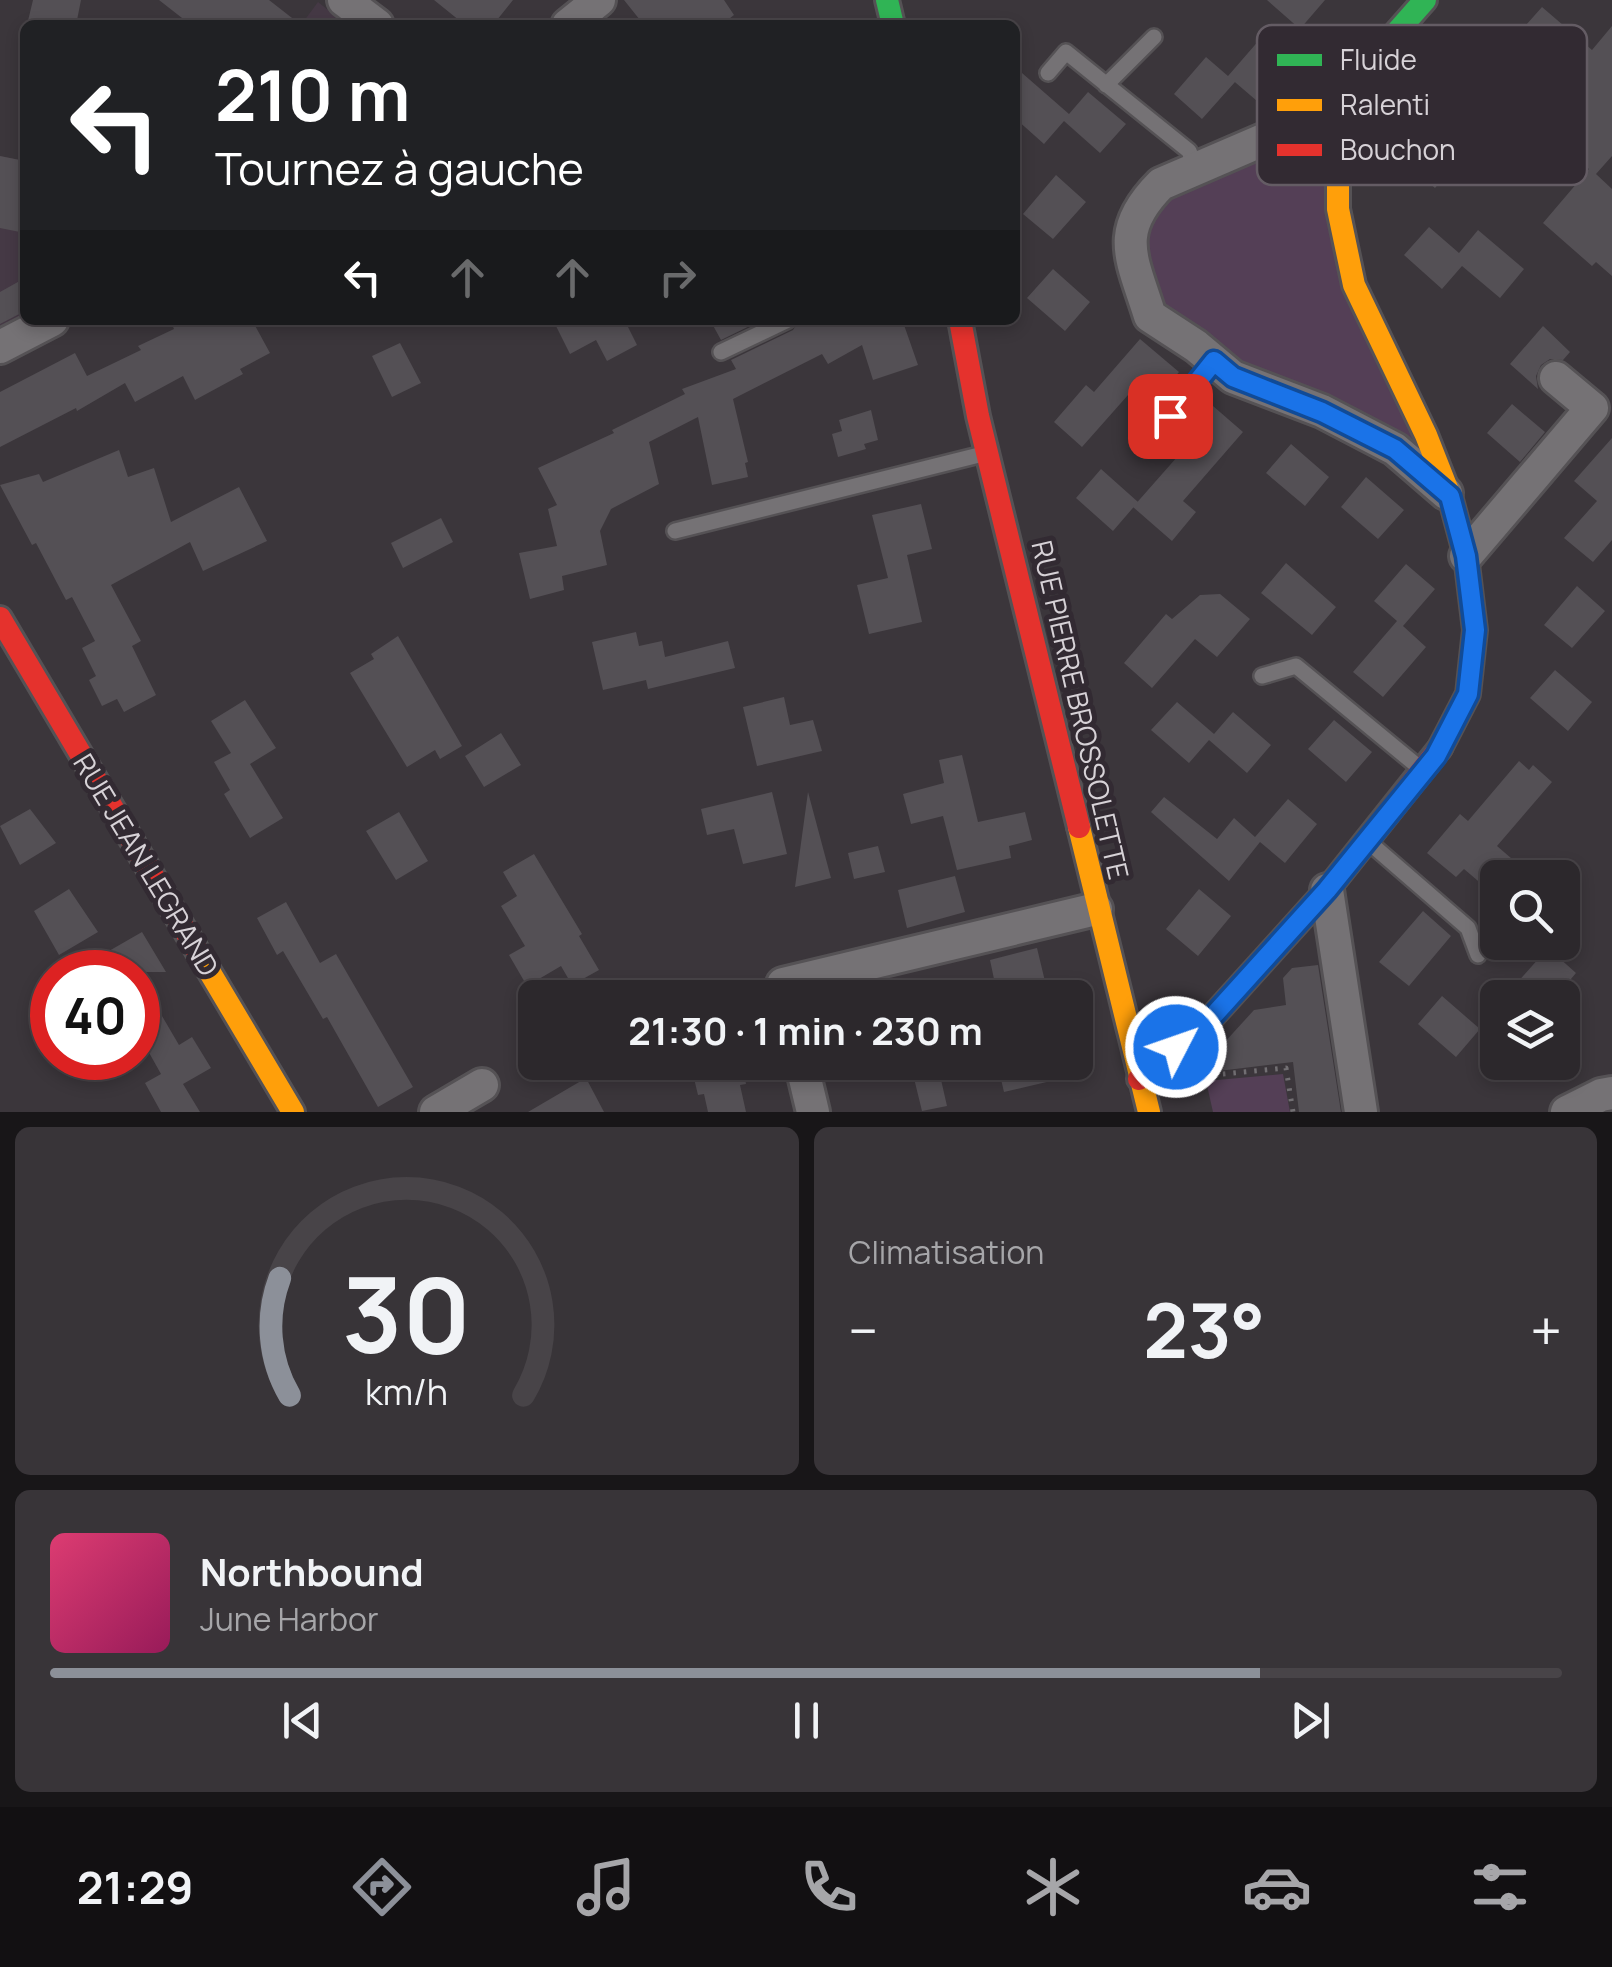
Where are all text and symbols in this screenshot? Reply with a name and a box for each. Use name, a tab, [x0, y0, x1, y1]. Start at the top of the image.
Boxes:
legend	[1257, 25, 1587, 185]
text: Fluide	[1340, 40, 1417, 78]
text: 210 m	[215, 46, 410, 142]
icon: left	[50, 60, 180, 190]
text: Ralenti	[1340, 85, 1430, 123]
text: Bouchon	[1340, 130, 1456, 168]
text: Tournez à gauche	[215, 137, 584, 199]
icon: left	[335, 250, 390, 305]
icon: ahead	[440, 250, 495, 305]
icon: ahead	[545, 250, 600, 305]
icon: right	[650, 250, 705, 305]
pin	[1128, 374, 1213, 459]
icon: arrive	[1143, 389, 1198, 444]
street label: RUE PIERRE BROSSOLETTE	[1023, 537, 1138, 883]
street label: RUE JEAN LEGRAND	[65, 746, 228, 983]
map controls	[1480, 860, 1580, 1080]
button: search	[1480, 860, 1580, 960]
speed limit sign: 40	[30, 950, 160, 1080]
button: layers	[1480, 980, 1580, 1080]
position arrow	[1124, 995, 1228, 1099]
text: 21:30 · 1 min · 230 m	[628, 1004, 983, 1056]
text: Climatisation	[849, 1230, 1044, 1274]
text: 30	[342, 1242, 471, 1384]
text: 23°	[1143, 1278, 1265, 1381]
text: −	[849, 1292, 878, 1368]
text: +	[1530, 1292, 1562, 1368]
text: km/h	[365, 1367, 448, 1416]
text: Northbound	[200, 1545, 424, 1597]
text: June Harbor	[200, 1597, 378, 1641]
icon: previous	[275, 1693, 330, 1748]
icon: pause	[779, 1693, 834, 1748]
icon: next	[1283, 1693, 1338, 1748]
icon: directions	[347, 1852, 417, 1922]
icon: music	[571, 1852, 641, 1922]
icon: phone	[794, 1852, 864, 1922]
icon: climate	[1018, 1852, 1088, 1922]
icon: car	[1242, 1852, 1312, 1922]
icon: filters	[1465, 1852, 1535, 1922]
text: 21:29	[77, 1856, 193, 1918]

